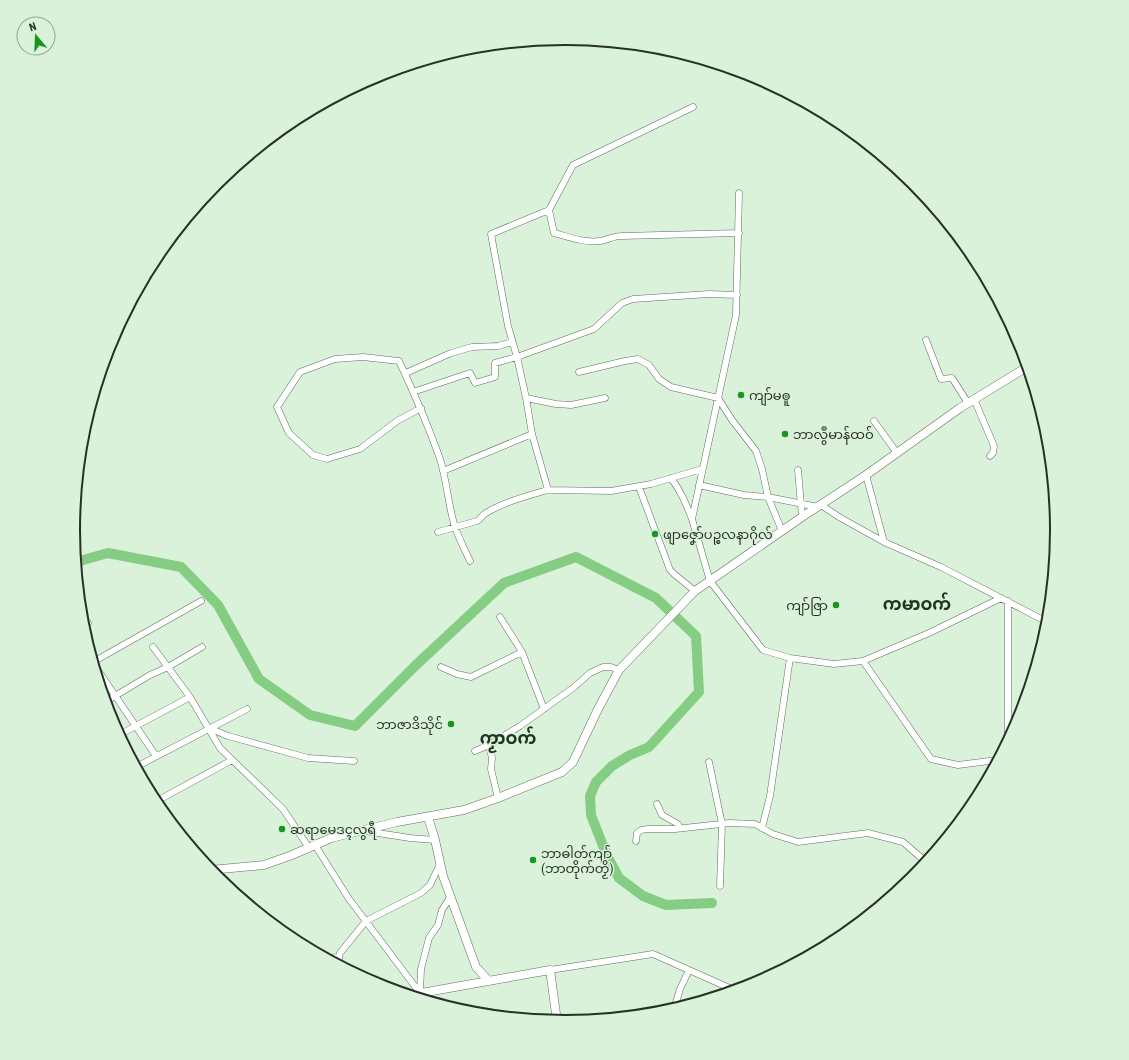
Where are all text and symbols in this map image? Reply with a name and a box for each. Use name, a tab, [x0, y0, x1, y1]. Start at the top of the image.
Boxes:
north arrow	[16, 16, 56, 56]
text: N	[28, 20, 38, 34]
place label: ကျာ်မၜူ	[749, 387, 791, 406]
marker: ကျာ်မၜူ	[736, 390, 746, 400]
place label: ဘာလွဳမာန်ထဝ်	[793, 426, 874, 445]
marker: ဘာလွဳမာန်ထဝ်	[780, 429, 790, 439]
place label: ဖျာဇၞော်ပဉ္စလနာဂိုလ်	[663, 526, 773, 545]
marker: ဖျာဇၞော်ပဉ္စလနာဂိုလ်	[650, 529, 660, 539]
district label: ကမာဝက်	[883, 592, 951, 614]
place label: ကျာ်ဇြာ	[786, 597, 828, 616]
marker: ကျာ်ဇြာ	[831, 600, 841, 610]
place label: ဘာဇာဒိသိုင်	[376, 716, 443, 735]
marker: ဘာဇာဒိသိုင်	[446, 719, 456, 729]
district label: ကၟာဝက်	[480, 726, 536, 753]
place label: ဆရာမေဒၚလွရီ	[290, 821, 377, 840]
marker: ဆရာမေဒၚလွရီ	[277, 824, 287, 834]
place label: ဘာဓါတ်ကျာ် (ဘာတိုက်တၟိ)	[541, 845, 614, 879]
marker: ဘာဓါတ်ကျာ် (ဘာတိုက်တၟိ)	[528, 855, 538, 865]

